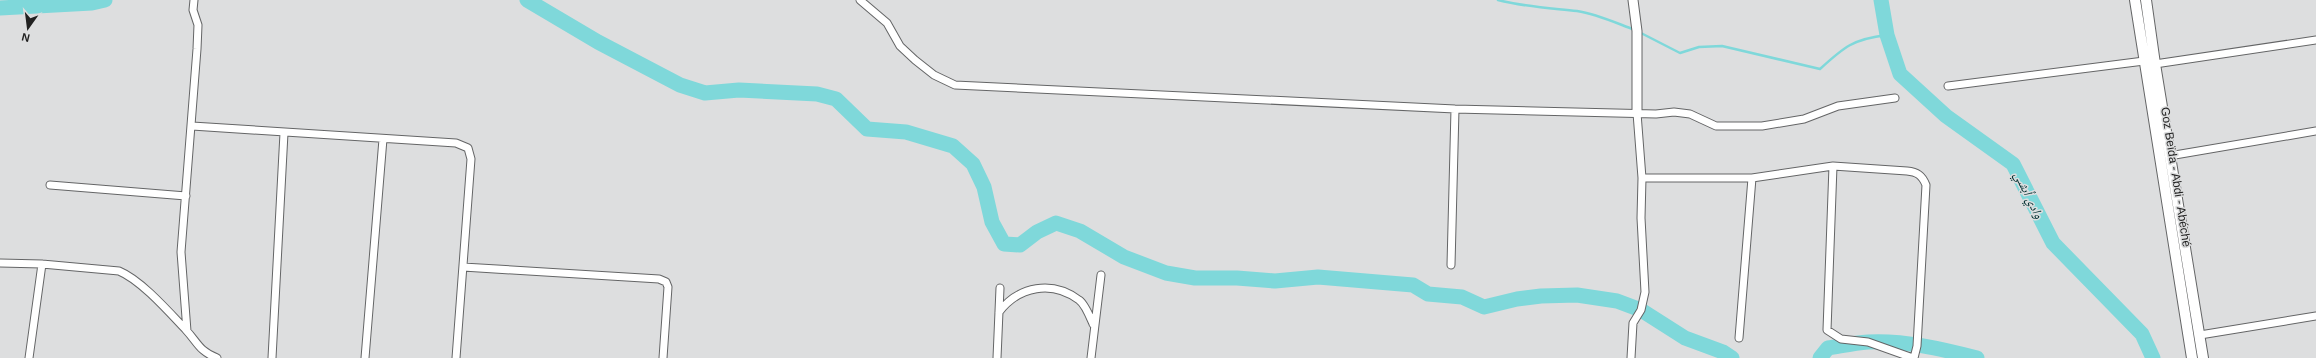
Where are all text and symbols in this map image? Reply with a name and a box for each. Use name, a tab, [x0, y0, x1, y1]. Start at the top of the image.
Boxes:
north arrow	[8, 8, 48, 48]
text: N	[20, 31, 31, 44]
street label: Goz Beïda - Abdi - Abéché	[2158, 106, 2194, 248]
water label: وادي أبشي	[2008, 169, 2048, 222]

